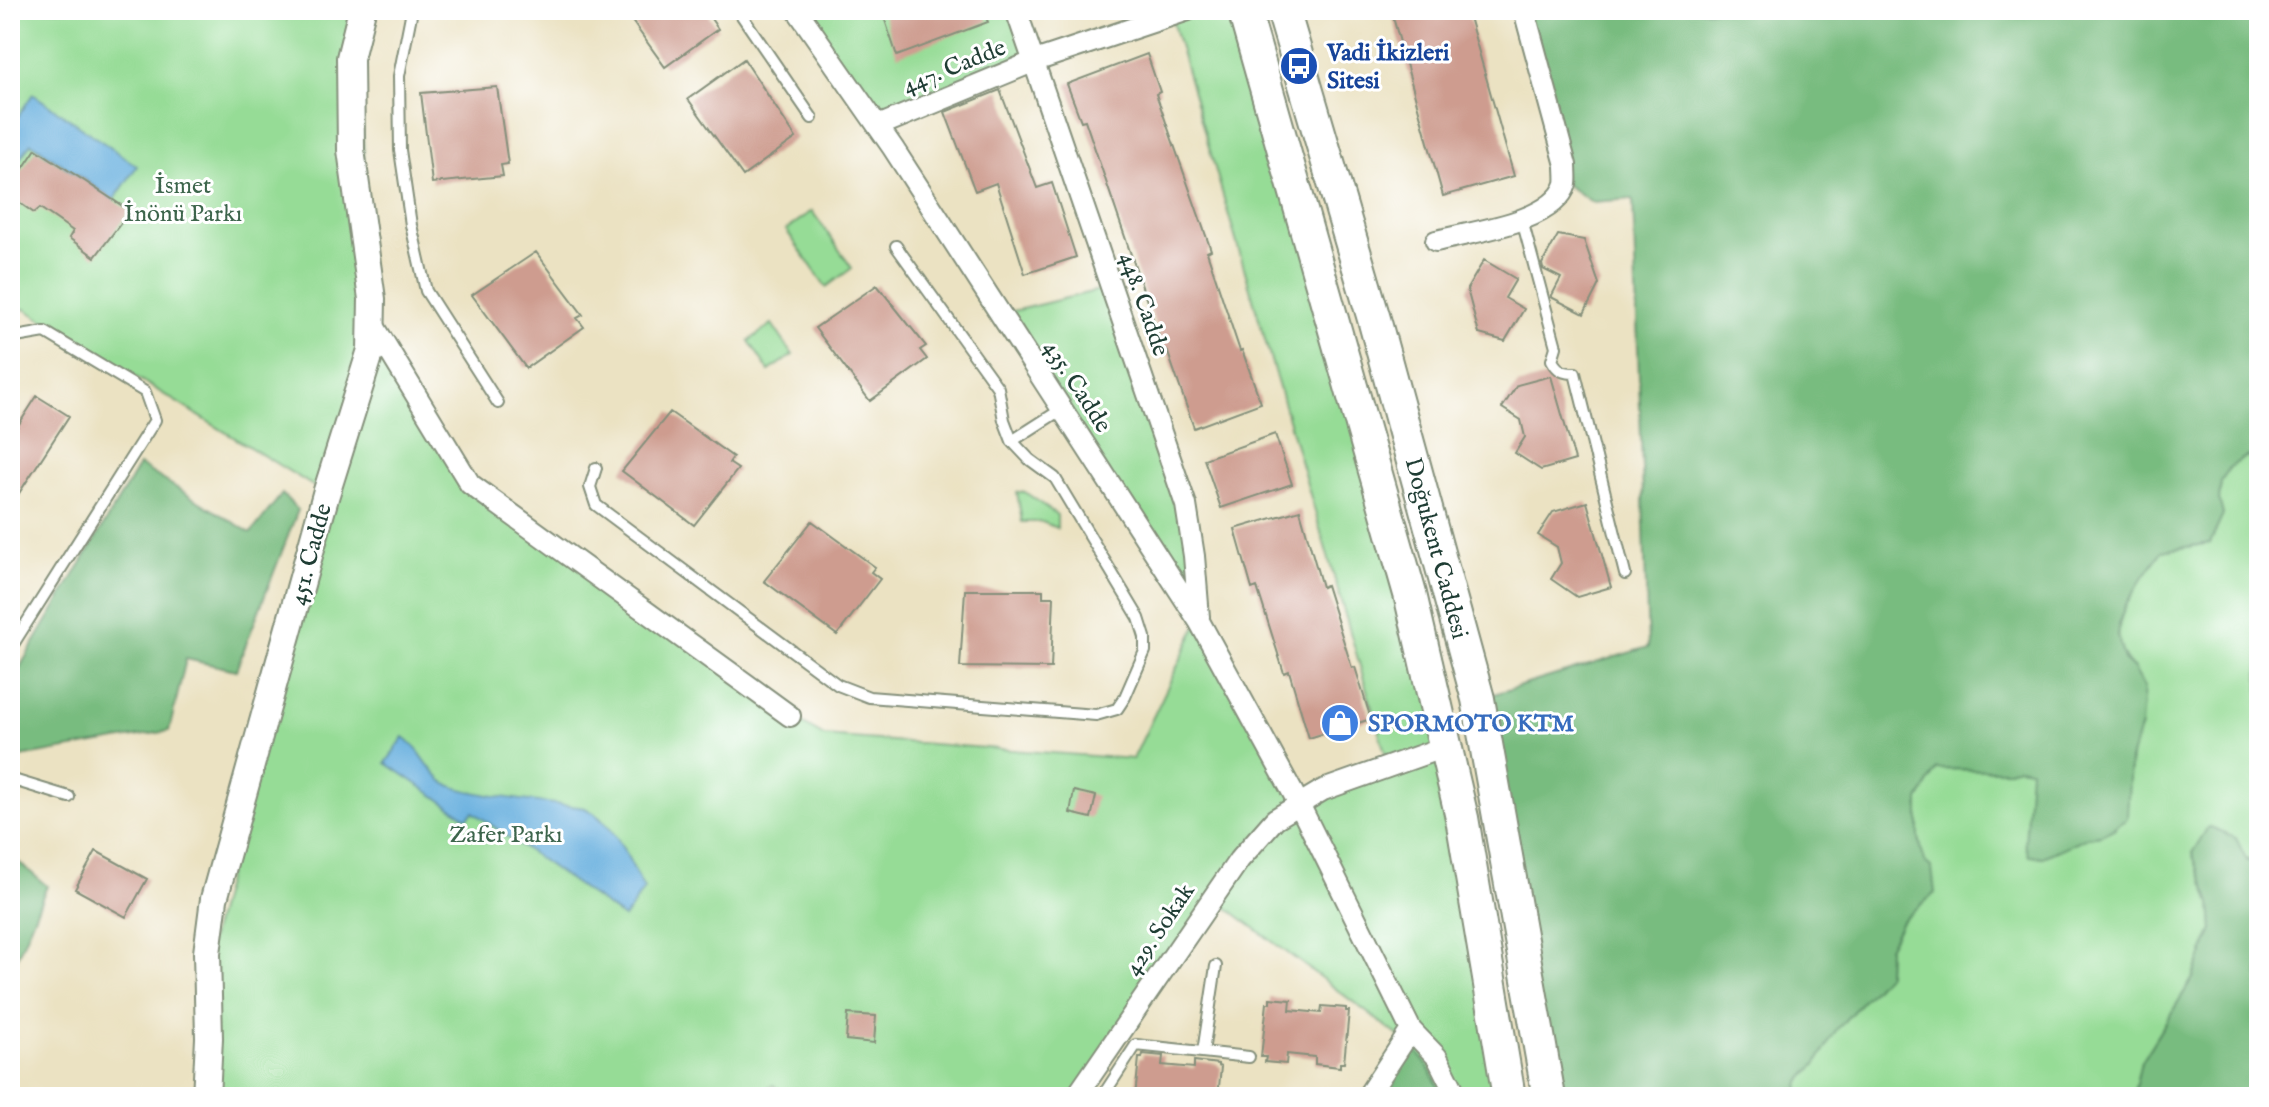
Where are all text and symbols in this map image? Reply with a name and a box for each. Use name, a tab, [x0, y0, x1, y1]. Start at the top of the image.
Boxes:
street label: 447. Cadde	[898, 33, 1011, 102]
place label: Vadi İkizleri Sitesi	[1326, 38, 1450, 97]
bus stop icon: Vadi İkizleri Sitesi	[1278, 45, 1320, 87]
park label: İsmet İnönü Parkı	[124, 171, 242, 230]
street label: 448. Cadde	[1111, 249, 1176, 360]
street label: 435. Cadde	[1035, 335, 1118, 439]
street label: Doğukent Caddesi	[1396, 454, 1475, 643]
street label: 451. Cadde	[283, 500, 340, 609]
shop icon: SPORMOTO KTM	[1319, 702, 1361, 744]
place label: SPORMOTO KTM	[1368, 709, 1574, 740]
park label: Zafer Parkı	[450, 820, 562, 851]
street label: 429. Sokak	[1118, 877, 1203, 982]

